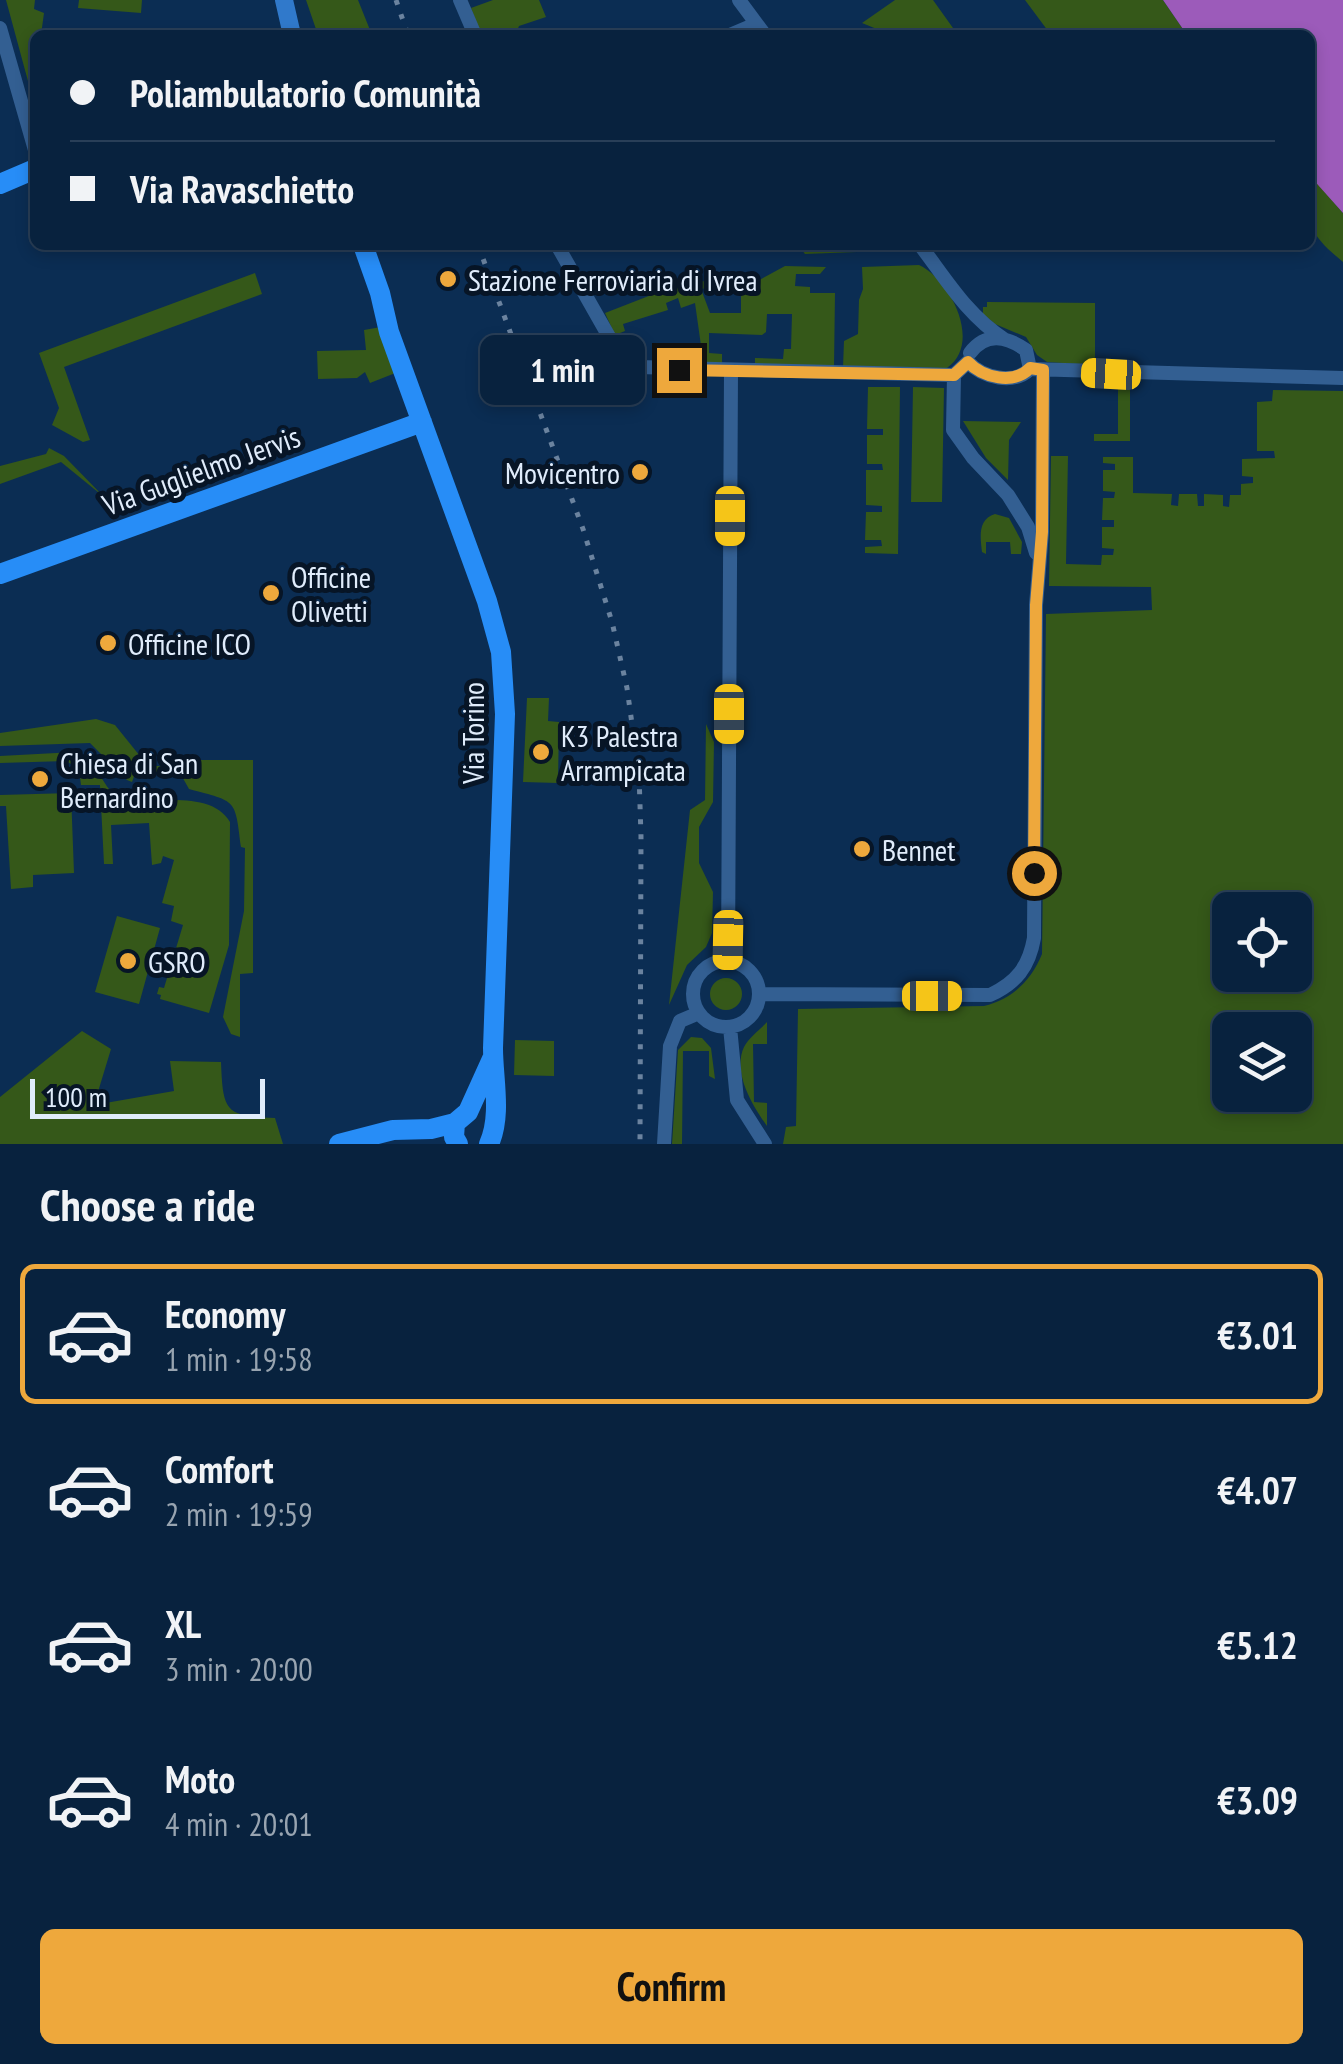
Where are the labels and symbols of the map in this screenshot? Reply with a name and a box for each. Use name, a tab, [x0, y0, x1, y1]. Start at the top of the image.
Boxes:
place label: Stazione Ferroviaria di Ivrea	[468, 260, 758, 299]
marker: Stazione Ferroviaria di Ivrea	[437, 268, 459, 290]
callout: 1 min	[479, 335, 644, 405]
route end	[657, 348, 702, 393]
car	[1080, 357, 1142, 391]
street label: Via Guglielmo Jervis	[96, 416, 305, 524]
place label: Movicentro	[505, 453, 620, 492]
marker: Movicentro	[629, 461, 651, 483]
car	[715, 486, 745, 546]
place label: Officine Olivetti	[291, 557, 371, 630]
marker: Officine Olivetti	[260, 582, 282, 604]
place label: Officine ICO	[128, 624, 251, 663]
marker: Officine ICO	[97, 632, 119, 654]
street label: Via Torino	[453, 682, 492, 785]
car	[714, 684, 744, 744]
place label: K3 Palestra Arrampicata	[561, 716, 686, 789]
marker: K3 Palestra Arrampicata	[530, 741, 552, 763]
place label: Chiesa di San Bernardino	[60, 743, 198, 816]
marker: Chiesa di San Bernardino	[29, 768, 51, 790]
place label: Bennet	[882, 830, 956, 869]
marker: Bennet	[851, 838, 873, 860]
route start	[1012, 851, 1057, 896]
car	[712, 910, 744, 970]
place label: GSRO	[148, 942, 206, 981]
marker: GSRO	[117, 950, 139, 972]
car	[902, 981, 962, 1011]
scale bar	[30, 1074, 265, 1118]

